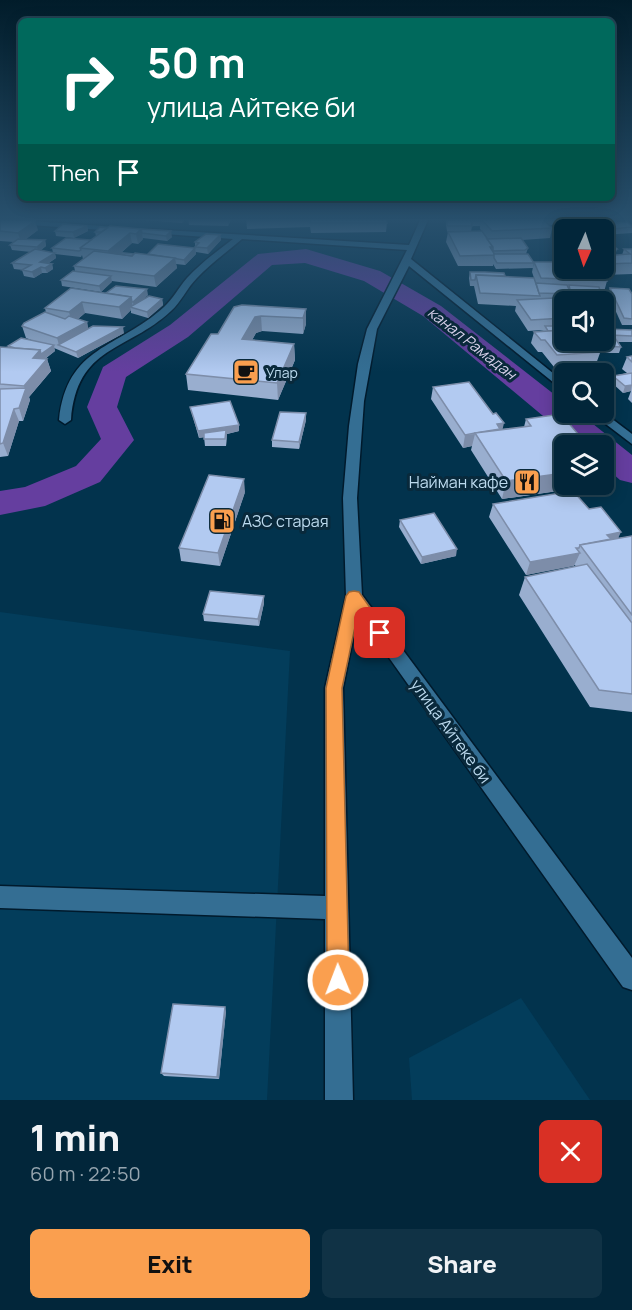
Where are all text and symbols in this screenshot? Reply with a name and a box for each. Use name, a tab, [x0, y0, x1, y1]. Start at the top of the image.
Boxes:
text: 50 m	[147, 33, 245, 91]
icon: right	[48, 42, 126, 120]
text: улица Айтеке би	[147, 88, 356, 125]
icon: arrive	[112, 156, 145, 189]
text: Then	[48, 158, 100, 188]
north arrow	[554, 219, 614, 279]
map controls	[554, 219, 614, 495]
button: sound	[554, 291, 614, 351]
water label: канал Рамадан	[423, 302, 521, 385]
cafe icon: Улар	[231, 357, 261, 387]
place label: Улар	[266, 363, 298, 382]
button: search	[554, 363, 614, 423]
button: layers	[554, 435, 614, 495]
restaurant icon: Найман кафе	[512, 467, 542, 497]
place label: Найман кафе	[409, 471, 508, 493]
fuel station icon: АЗС старая	[207, 506, 237, 536]
place label: АЗС старая	[242, 510, 329, 532]
pin	[354, 607, 405, 658]
icon: arrive	[363, 616, 396, 649]
street label: улица Айтеке би	[406, 674, 496, 788]
position arrow	[306, 948, 370, 1012]
text: 1 min	[30, 1113, 120, 1162]
button: close	[539, 1120, 602, 1183]
text: 60 m · 22:50	[30, 1160, 141, 1187]
button: Exit	[30, 1229, 310, 1298]
button: Share	[322, 1229, 602, 1298]

